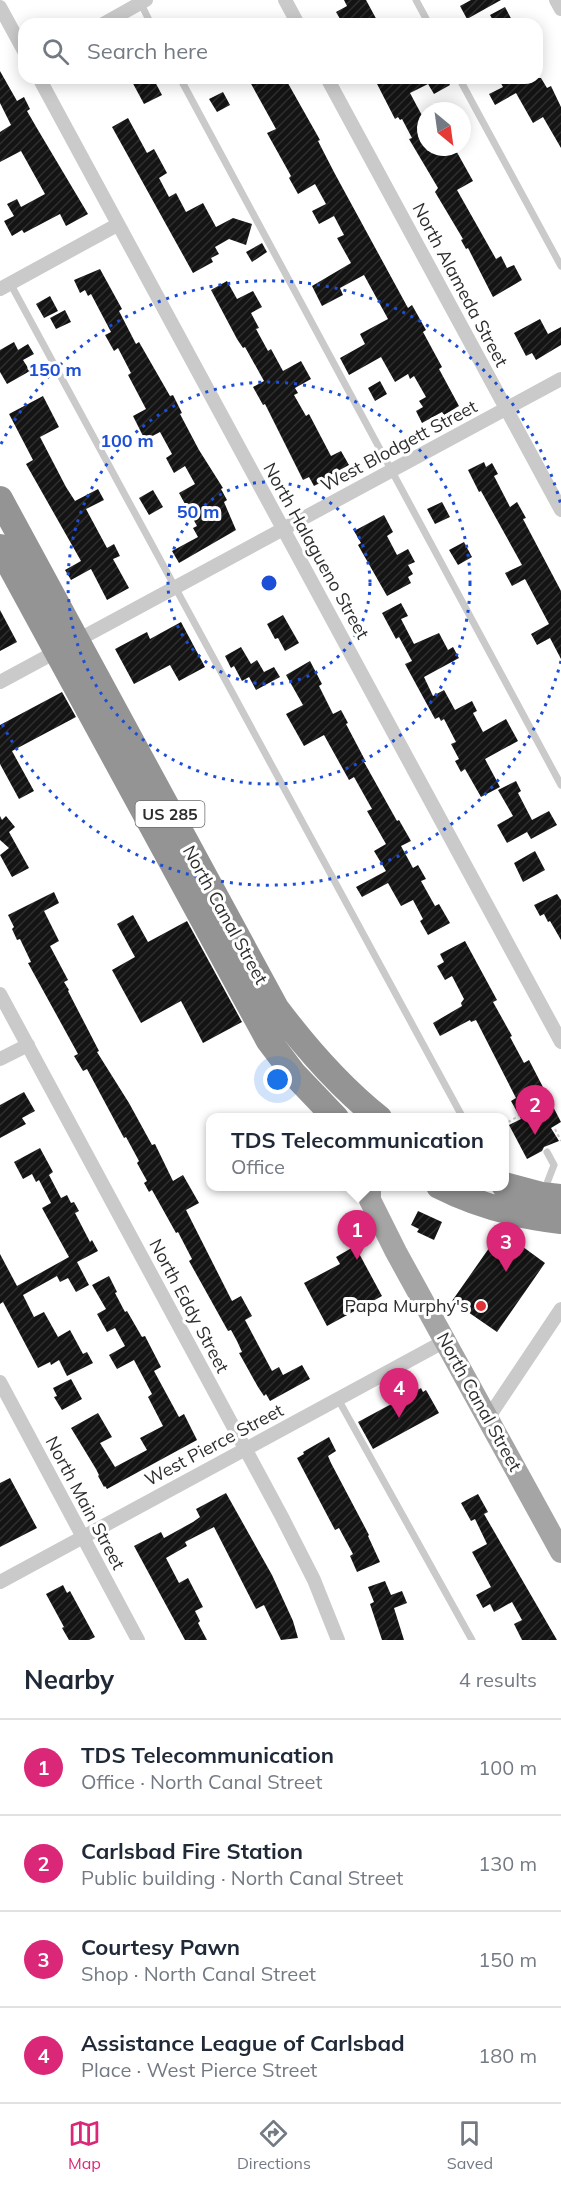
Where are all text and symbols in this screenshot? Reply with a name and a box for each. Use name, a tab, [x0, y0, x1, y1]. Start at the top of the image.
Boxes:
search box	[18, 18, 543, 84]
icon: search	[39, 35, 72, 68]
text: Search here	[87, 37, 208, 65]
north arrow	[417, 102, 471, 156]
street label: North Alameda Street	[408, 199, 513, 371]
text: 150 m	[28, 358, 82, 381]
street label: West Blodgett Street	[317, 395, 481, 496]
text: 100 m	[100, 429, 154, 452]
street label: North Halagueno Street	[258, 458, 375, 643]
text: 50 m	[177, 500, 219, 523]
centre of rings	[259, 573, 279, 593]
road number: US 285	[136, 801, 204, 827]
street label: North Canal Street	[178, 841, 273, 988]
your location	[263, 1065, 292, 1094]
pin: 2	[516, 1086, 554, 1135]
popup	[206, 1113, 509, 1191]
text: TDS Telecommunication	[231, 1126, 484, 1154]
text: Office	[231, 1154, 285, 1179]
pin: 1	[338, 1210, 376, 1260]
pin: 3	[486, 1222, 526, 1272]
street label: North Eddy Street	[144, 1235, 234, 1377]
place label: Papa Murphy's	[345, 1294, 469, 1317]
marker: Papa Murphy's	[474, 1299, 488, 1313]
street label: North Canal Street	[432, 1328, 527, 1475]
pin: 4	[380, 1368, 418, 1418]
street label: West Pierce Street	[140, 1398, 287, 1491]
street label: North Main Street	[41, 1432, 130, 1573]
text: Nearby	[24, 1663, 114, 1696]
text: 4 results	[459, 1667, 537, 1692]
text: TDS Telecommunication	[81, 1741, 334, 1769]
text: 1	[38, 1755, 50, 1780]
text: 100 m	[478, 1755, 537, 1780]
text: Office · North Canal Street	[81, 1769, 322, 1794]
text: Carlsbad Fire Station	[81, 1837, 303, 1865]
text: 2	[38, 1851, 50, 1876]
text: 130 m	[478, 1851, 537, 1876]
text: Public building · North Canal Street	[81, 1865, 403, 1890]
text: Courtesy Pawn	[81, 1933, 240, 1961]
text: 3	[38, 1947, 50, 1972]
text: 150 m	[478, 1947, 537, 1972]
text: Shop · North Canal Street	[81, 1961, 316, 1986]
text: Assistance League of Carlsbad	[81, 2029, 405, 2057]
text: 4	[38, 2043, 50, 2068]
text: 180 m	[478, 2043, 537, 2068]
text: Place · West Pierce Street	[81, 2057, 317, 2082]
tab: Map	[68, 2117, 101, 2173]
tab: Directions	[237, 2117, 311, 2173]
tab: Saved	[447, 2117, 493, 2173]

